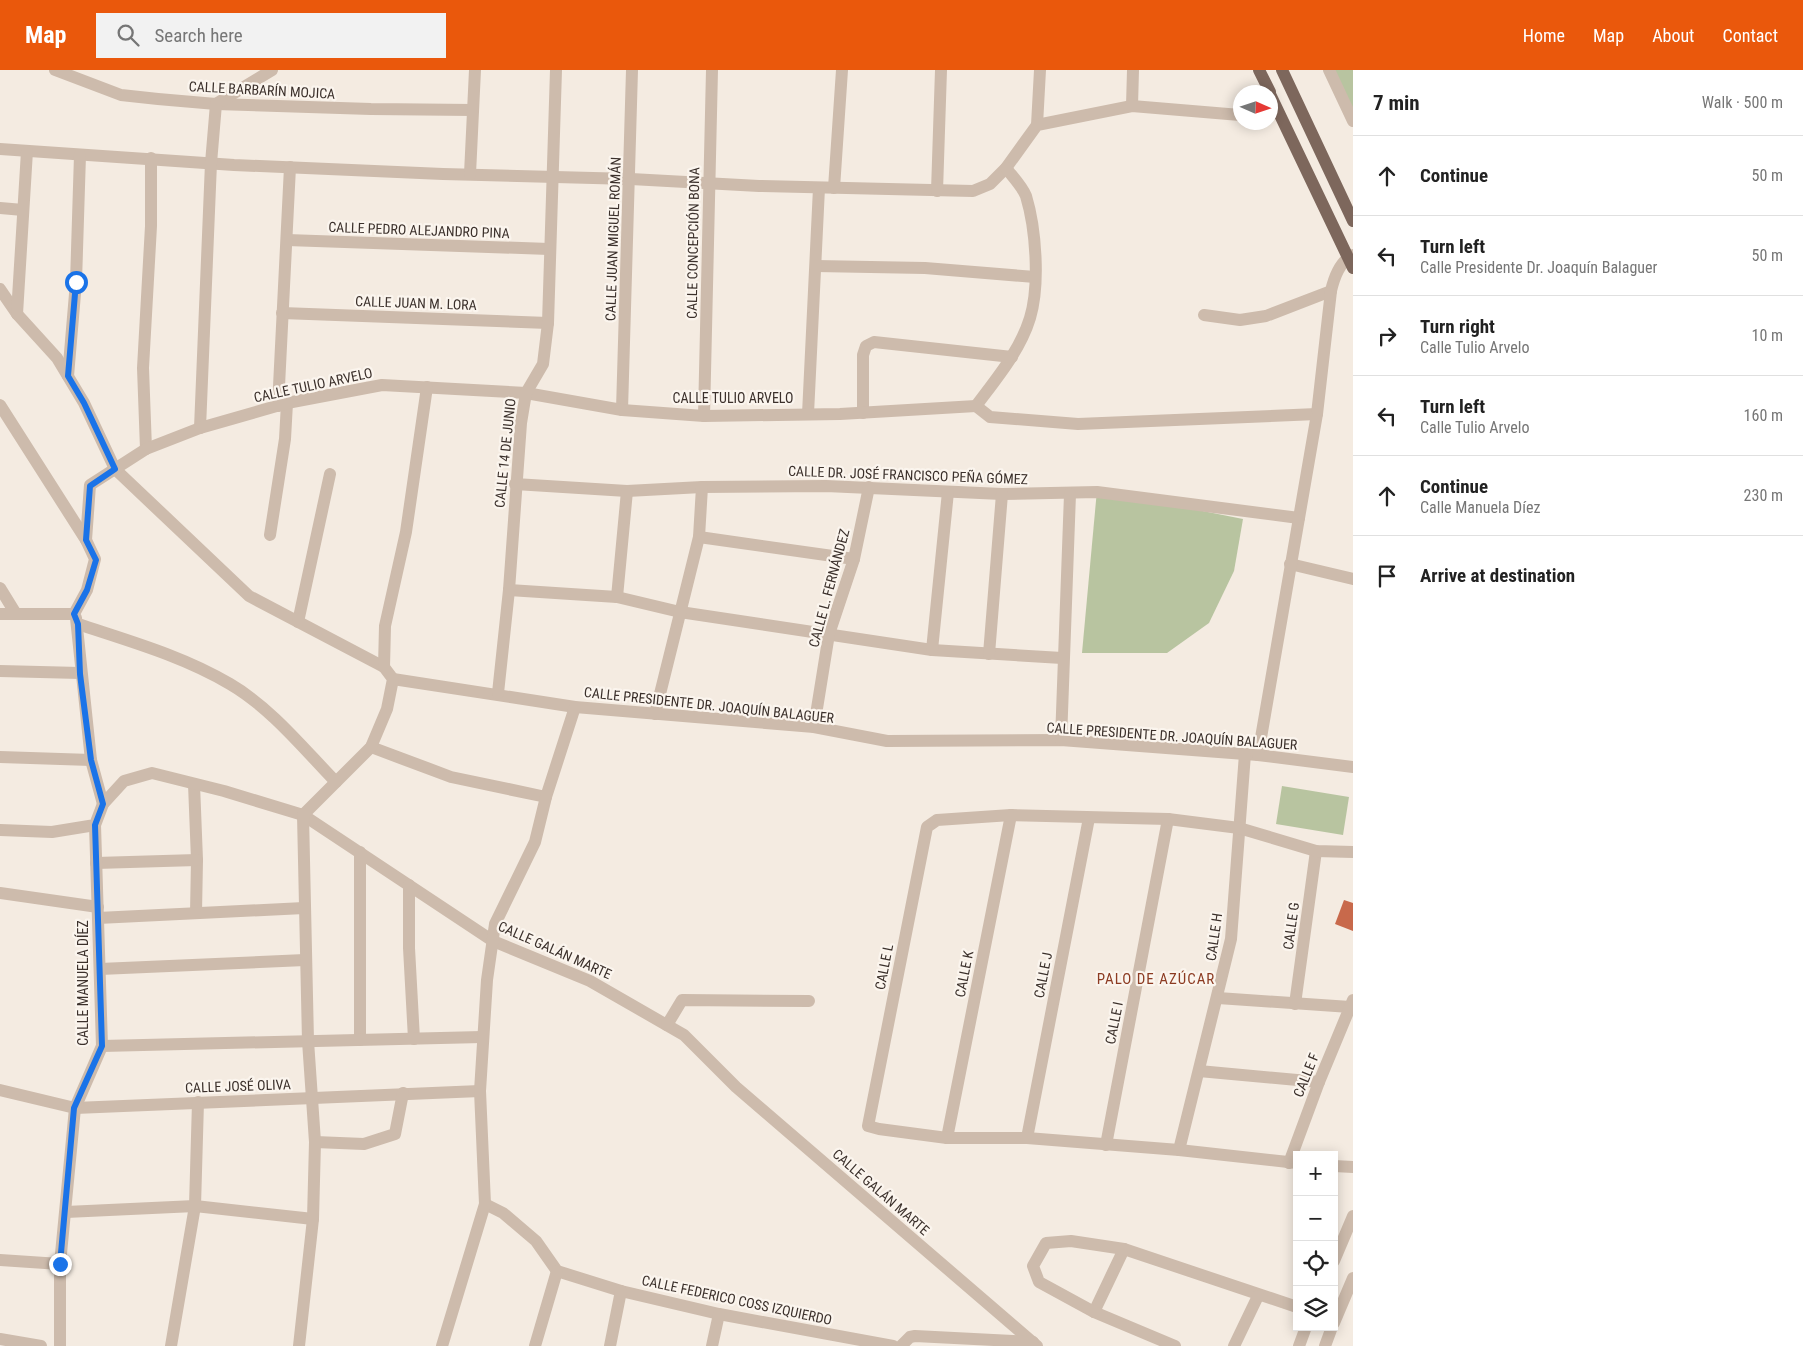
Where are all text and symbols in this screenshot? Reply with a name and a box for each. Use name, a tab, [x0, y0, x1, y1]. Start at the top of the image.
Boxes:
search box	[96, 13, 446, 58]
text: Map	[25, 21, 66, 49]
icon: search	[114, 21, 142, 49]
text: Search here	[154, 24, 243, 47]
text: Home	[1523, 25, 1565, 46]
text: Map	[1593, 25, 1624, 46]
text: About	[1652, 25, 1694, 46]
text: Contact	[1722, 25, 1778, 46]
street label: CALLE BARBARÍN MOJICA	[188, 77, 336, 102]
north arrow	[1233, 85, 1278, 130]
text: 7 min	[1373, 91, 1420, 115]
text: Walk · 500 m	[1702, 93, 1783, 112]
street label: CALLE JUAN MIGUEL ROMÁN	[601, 157, 624, 321]
icon: ahead	[1373, 162, 1401, 190]
text: Continue	[1420, 164, 1488, 187]
text: 50 m	[1751, 166, 1783, 185]
street label: CALLE CONCEPCIÓN BONA	[683, 167, 702, 319]
street label: CALLE PEDRO ALEJANDRO PINA	[328, 219, 510, 241]
text: Turn left	[1420, 235, 1485, 258]
icon: left	[1373, 242, 1401, 270]
text: 50 m	[1751, 246, 1783, 265]
text: Calle Presidente Dr. Joaquín Balaguer	[1420, 258, 1657, 277]
route start	[65, 271, 88, 294]
street label: CALLE JUAN M. LORA	[355, 293, 477, 313]
text: Turn right	[1420, 315, 1495, 338]
icon: right	[1373, 322, 1401, 350]
text: 10 m	[1751, 326, 1783, 345]
text: Calle Tulio Arvelo	[1420, 338, 1530, 357]
street label: CALLE TULIO ARVELO	[252, 365, 374, 405]
street label: CALLE TULIO ARVELO	[673, 390, 793, 406]
text: Turn left	[1420, 395, 1485, 418]
street label: CALLE 14 DE JUNIO	[491, 398, 519, 508]
icon: left	[1373, 402, 1401, 430]
text: 160 m	[1744, 406, 1783, 425]
text: Calle Tulio Arvelo	[1420, 418, 1530, 437]
street label: CALLE DR. JOSÉ FRANCISCO PEÑA GÓMEZ	[788, 462, 1028, 487]
text: Continue	[1420, 475, 1488, 498]
icon: ahead	[1373, 482, 1401, 510]
text: 230 m	[1744, 486, 1783, 505]
text: Calle Manuela Díez	[1420, 498, 1540, 517]
street label: CALLE L. FERNÁNDEZ	[805, 527, 853, 649]
icon: arrive	[1373, 562, 1401, 590]
text: Arrive at destination	[1420, 564, 1575, 587]
street label: CALLE PRESIDENTE DR. JOAQUÍN BALAGUER	[583, 683, 835, 726]
street label: CALLE PRESIDENTE DR. JOAQUÍN BALAGUER	[1046, 718, 1299, 753]
street label: CALLE G	[1280, 901, 1302, 951]
street label: CALLE H	[1203, 912, 1225, 962]
street label: CALLE GALÁN MARTE	[496, 917, 615, 982]
street label: CALLE MANUELA DÍEZ	[74, 920, 91, 1046]
street label: CALLE L	[872, 942, 896, 991]
street label: CALLE K	[952, 949, 976, 999]
street label: CALLE J	[1031, 951, 1055, 999]
district label: PALO DE AZÚCAR	[1097, 970, 1215, 988]
street label: CALLE I	[1102, 1000, 1126, 1046]
street label: CALLE F	[1290, 1050, 1322, 1099]
street label: CALLE JOSÉ OLIVA	[185, 1075, 291, 1096]
street label: CALLE GALÁN MARTE	[830, 1145, 933, 1238]
map controls	[1293, 1151, 1338, 1331]
button: +	[1293, 1151, 1338, 1196]
button: −	[1293, 1196, 1338, 1241]
button: locate	[1293, 1241, 1338, 1286]
route end	[49, 1253, 72, 1276]
street label: CALLE FEDERICO COSS IZQUIERDO	[640, 1272, 834, 1328]
button: layers	[1293, 1286, 1338, 1331]

